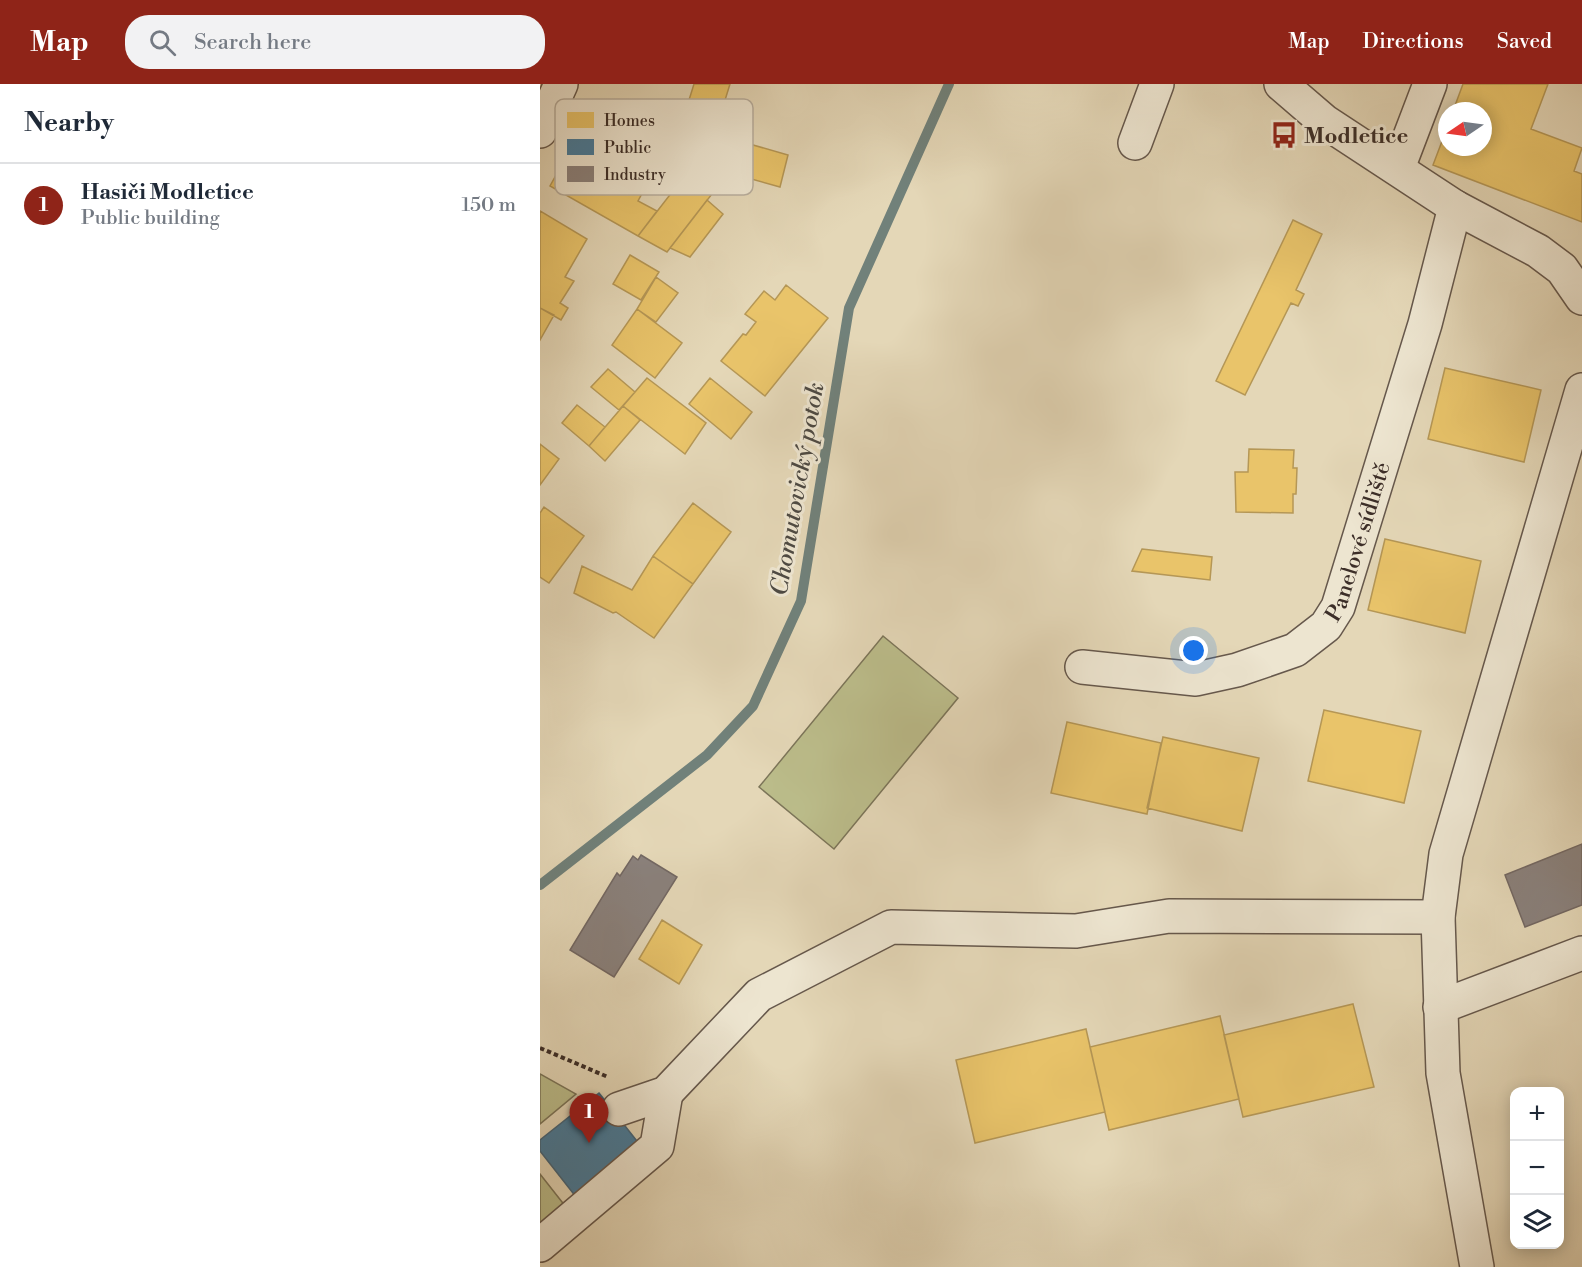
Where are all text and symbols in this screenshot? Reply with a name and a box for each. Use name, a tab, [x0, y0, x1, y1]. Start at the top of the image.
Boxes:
search box	[125, 15, 545, 69]
text: Map	[30, 25, 89, 60]
icon: search	[146, 26, 179, 59]
text: Search here	[194, 29, 311, 56]
text: Map	[1288, 29, 1330, 55]
text: Directions	[1363, 29, 1464, 55]
text: Saved	[1497, 29, 1552, 55]
legend	[555, 99, 753, 195]
north arrow	[1438, 102, 1492, 156]
text: Nearby	[24, 107, 114, 139]
text: Homes	[604, 111, 655, 131]
bus stop icon: Modletice	[1269, 120, 1299, 150]
place label: Modletice	[1304, 123, 1409, 150]
text: Public	[604, 138, 651, 158]
text: Industry	[604, 165, 666, 185]
text: Hasiči Modletice	[81, 179, 254, 206]
text: 1	[39, 193, 48, 218]
text: 150 m	[461, 193, 516, 218]
text: Public building	[81, 206, 220, 231]
water label: Chomutovický potok	[764, 380, 831, 598]
street label: Panelové sídliště	[1320, 459, 1397, 627]
your location	[1179, 636, 1208, 665]
map controls	[1510, 1087, 1564, 1249]
button: +	[1510, 1087, 1564, 1141]
pin: 1	[569, 1094, 608, 1143]
button: −	[1510, 1141, 1564, 1195]
button: layers	[1510, 1195, 1564, 1249]

